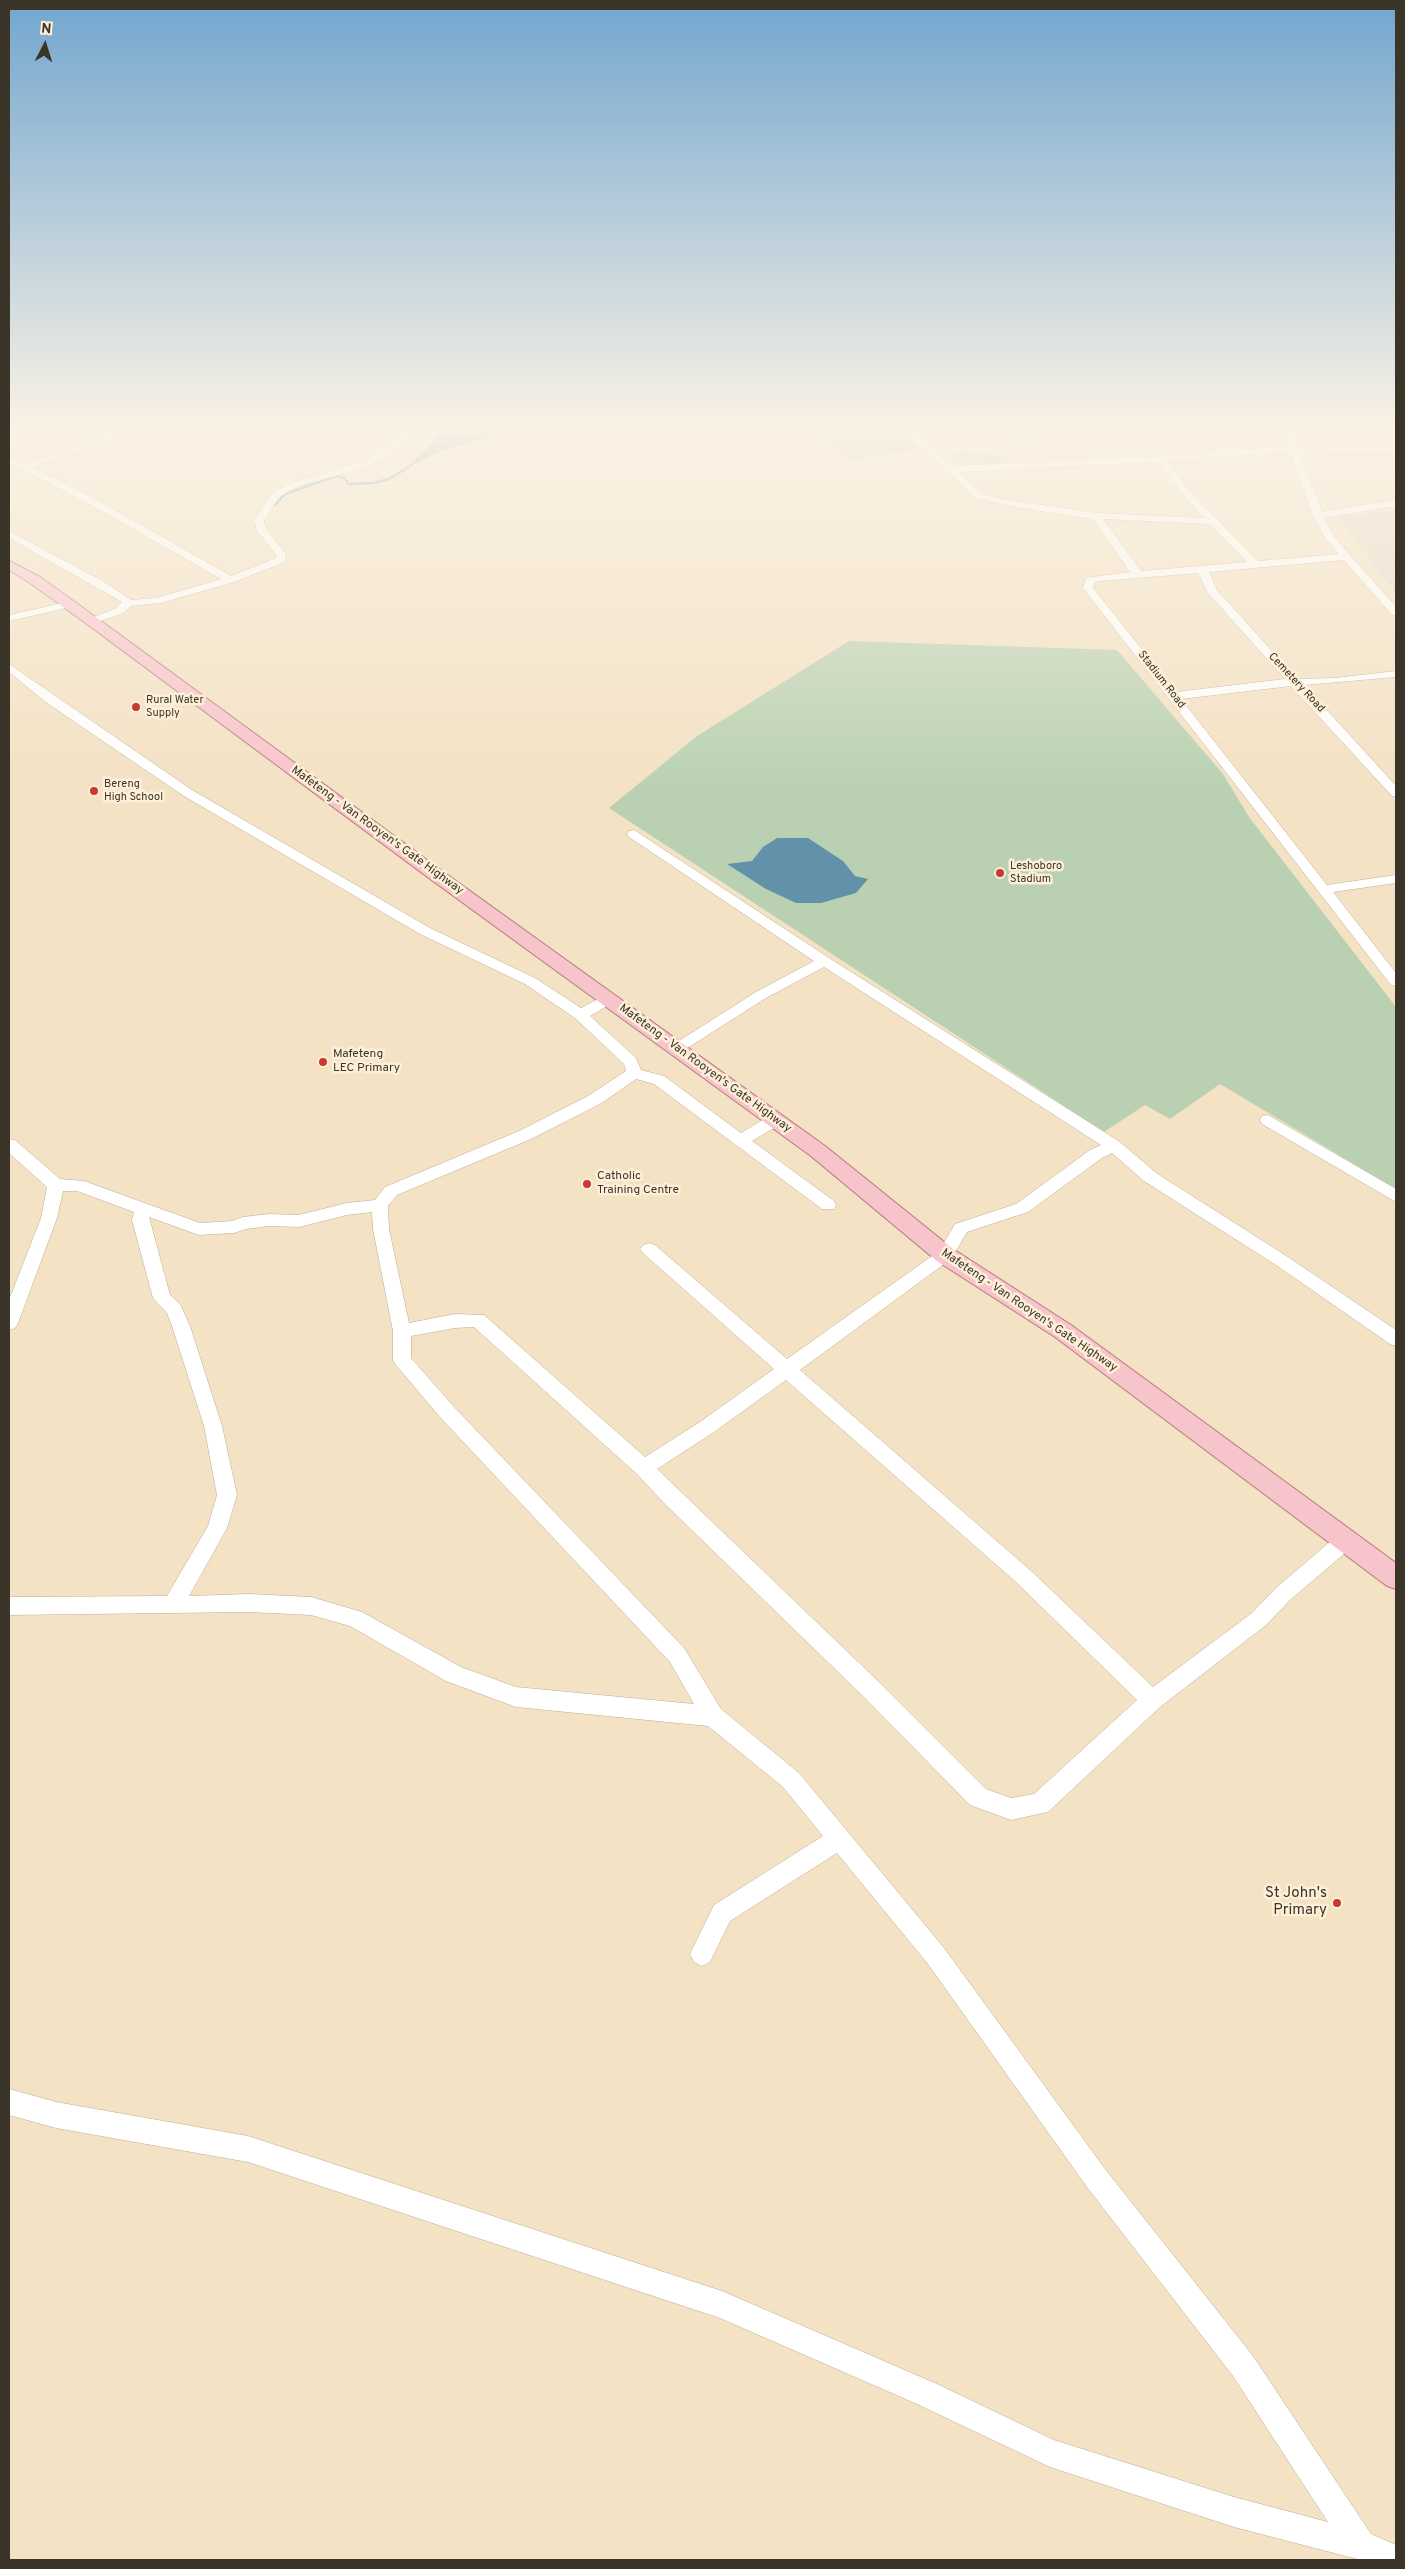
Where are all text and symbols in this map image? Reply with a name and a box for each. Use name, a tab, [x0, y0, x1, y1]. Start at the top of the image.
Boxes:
north arrow	[20, 20, 70, 70]
text: N	[41, 21, 52, 38]
street label: Stadium Road	[1135, 649, 1187, 711]
street label: Cemetery Road	[1265, 650, 1327, 716]
place label: Rural Water Supply	[146, 694, 204, 720]
marker: Rural Water Supply	[130, 701, 142, 713]
street label: Mafeteng - Van Rooyen's Gate Highway	[288, 764, 466, 898]
place label: Bereng High School	[104, 778, 163, 804]
marker: Bereng High School	[88, 785, 100, 797]
place label: Leshoboro Stadium	[1010, 860, 1062, 886]
marker: Leshoboro Stadium	[994, 867, 1006, 879]
street label: Mafeteng - Van Rooyen's Gate Highway	[616, 1002, 794, 1136]
place label: Mafeteng LEC Primary	[333, 1048, 400, 1076]
marker: Mafeteng LEC Primary	[317, 1056, 329, 1068]
place label: Catholic Training Centre	[597, 1170, 679, 1198]
marker: Catholic Training Centre	[581, 1178, 593, 1190]
street label: Mafeteng - Van Rooyen's Gate Highway	[938, 1246, 1120, 1376]
place label: St John's Primary	[1265, 1885, 1327, 1920]
marker: St John's Primary	[1331, 1897, 1343, 1909]

